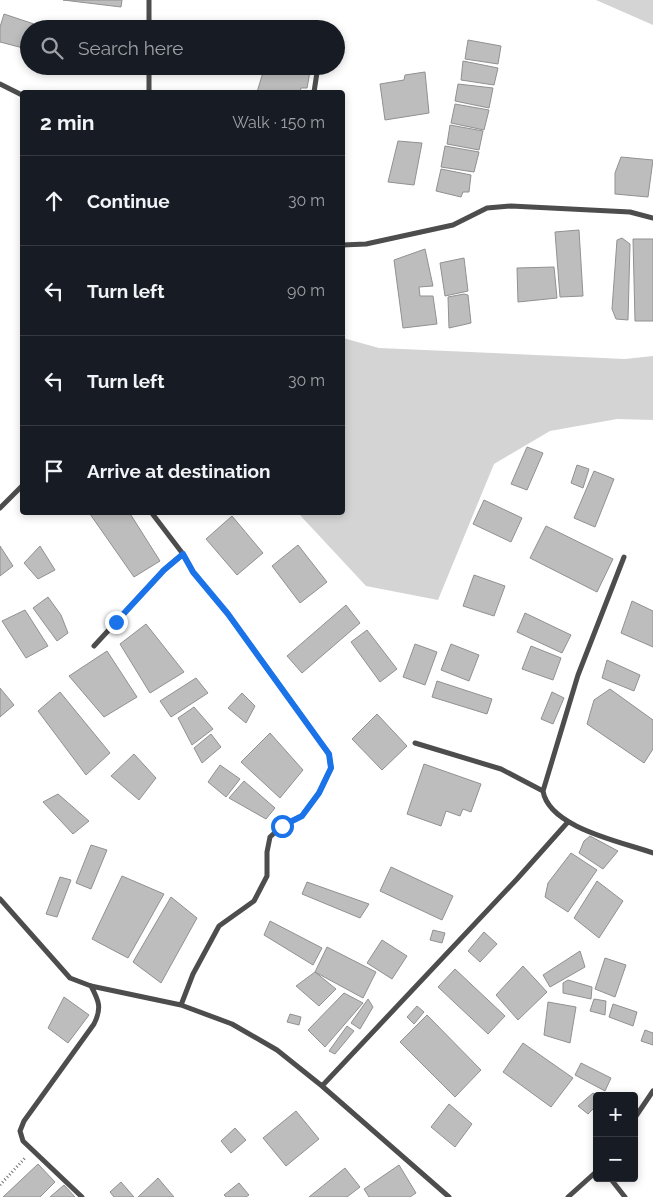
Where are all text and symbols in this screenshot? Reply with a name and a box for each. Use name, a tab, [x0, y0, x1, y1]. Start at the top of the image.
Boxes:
search box	[20, 20, 345, 75]
icon: search	[38, 34, 66, 62]
text: Search here	[78, 37, 184, 59]
text: 2 min	[40, 110, 94, 135]
text: Walk · 150 m	[232, 113, 325, 132]
icon: ahead	[40, 187, 68, 215]
text: Continue	[87, 190, 170, 212]
text: 30 m	[288, 191, 325, 210]
icon: left	[40, 277, 68, 305]
text: Turn left	[87, 280, 164, 302]
text: 90 m	[287, 281, 325, 300]
icon: left	[40, 367, 68, 395]
text: Turn left	[87, 370, 164, 392]
text: 30 m	[288, 371, 325, 390]
icon: arrive	[40, 457, 68, 485]
text: Arrive at destination	[87, 460, 271, 482]
route end	[105, 611, 128, 634]
route start	[271, 815, 294, 838]
map controls	[593, 1092, 638, 1182]
button: +	[593, 1092, 638, 1137]
button: −	[593, 1137, 638, 1182]

